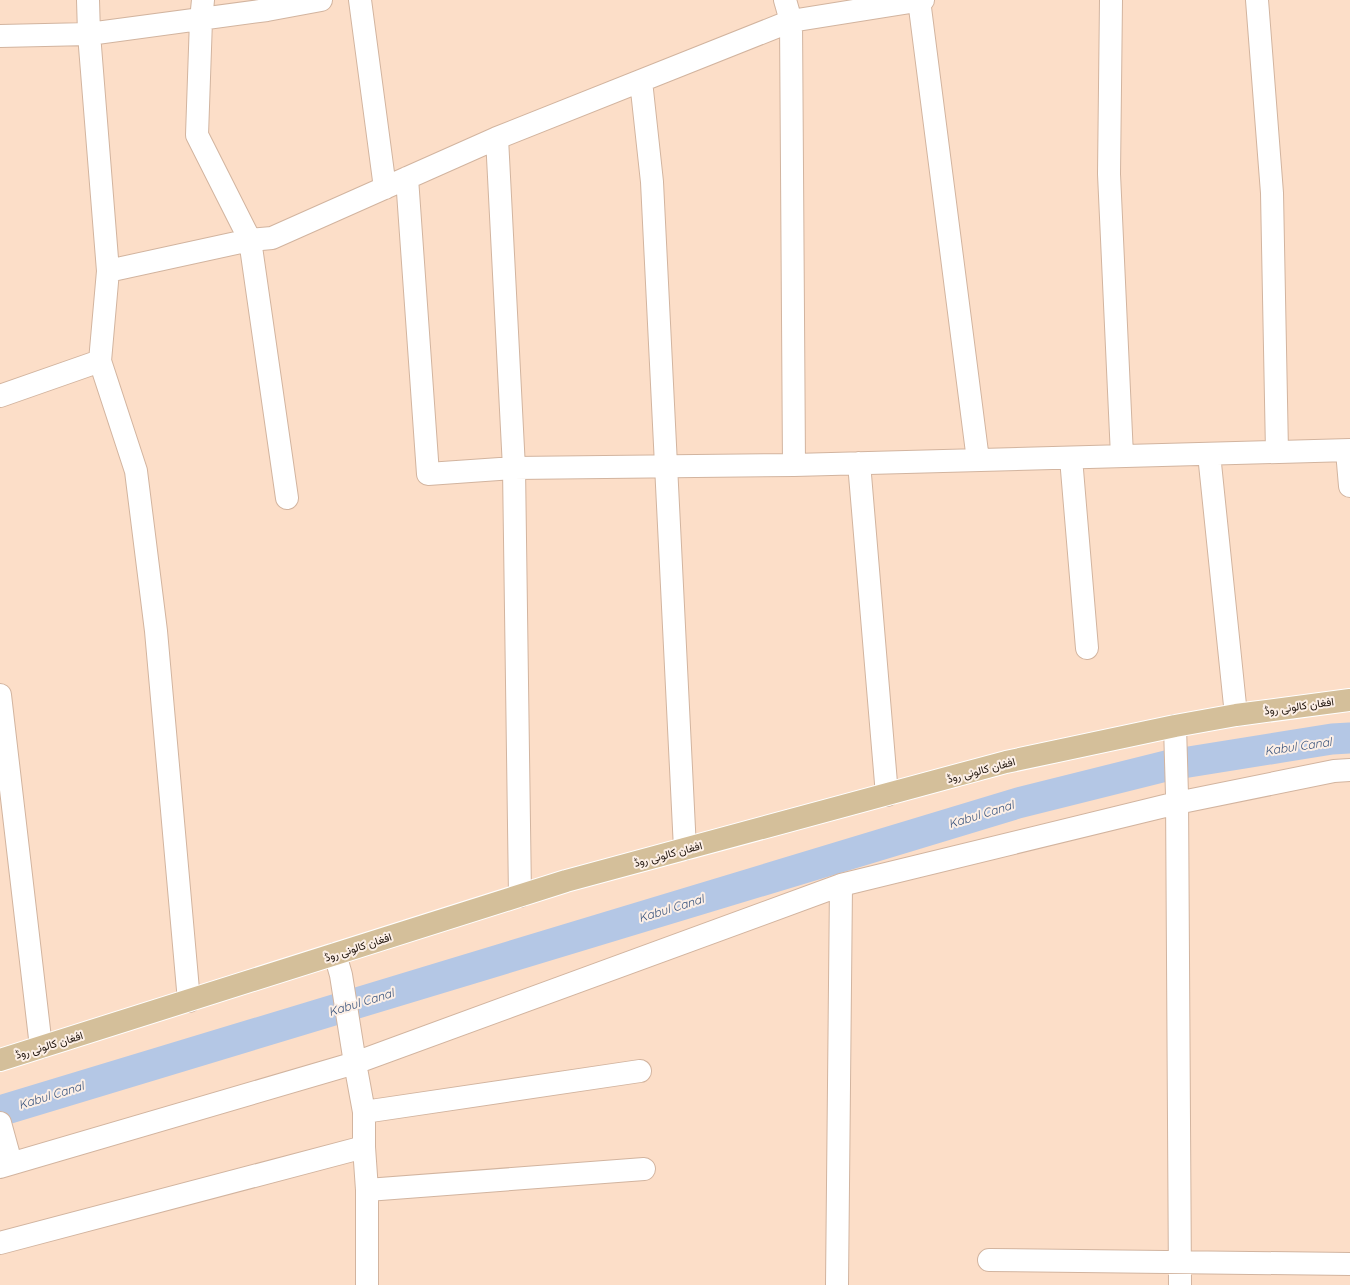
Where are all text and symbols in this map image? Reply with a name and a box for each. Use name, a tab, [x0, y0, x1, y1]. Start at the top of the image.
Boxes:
street label: افغان کالونی روڈ	[1263, 694, 1335, 718]
water label: Kabul Canal	[1263, 734, 1334, 758]
street label: افغان کالونی روڈ	[945, 754, 1017, 786]
water label: Kabul Canal	[946, 797, 1017, 831]
street label: افغان کالونی روڈ	[632, 838, 704, 870]
water label: Kabul Canal	[636, 891, 707, 925]
street label: افغان کالونی روڈ	[323, 930, 393, 964]
water label: Kabul Canal	[326, 985, 397, 1019]
street label: افغان کالونی روڈ	[13, 1028, 85, 1062]
water label: Kabul Canal	[16, 1078, 87, 1112]

